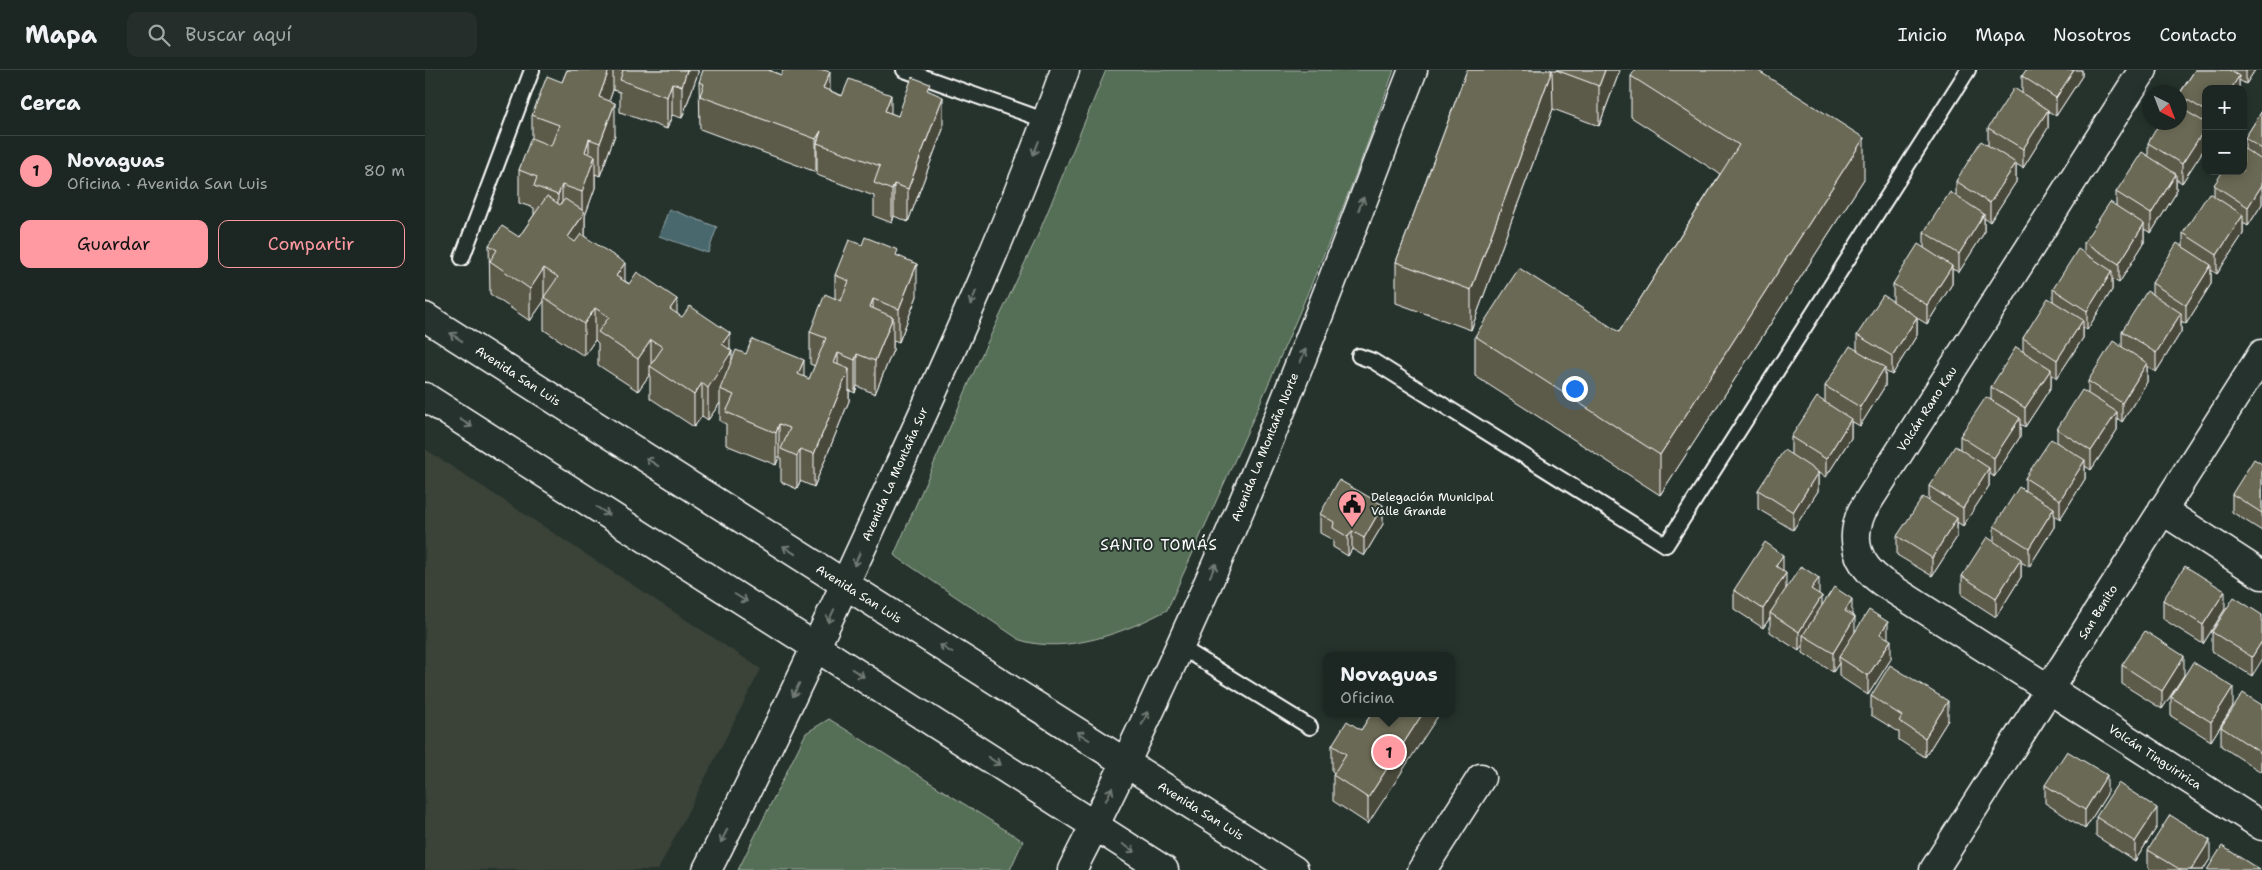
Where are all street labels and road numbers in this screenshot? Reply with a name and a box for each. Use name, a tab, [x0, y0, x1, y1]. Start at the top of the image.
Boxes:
street label: Avenida San Luis	[472, 342, 564, 410]
street label: Volcán Rano Kau	[1893, 363, 1961, 455]
street label: Avenida La Montaña Norte	[1228, 370, 1302, 524]
street label: Avenida La Montaña Sur	[858, 404, 932, 544]
street label: Avenida San Luis	[813, 561, 905, 627]
street label: San Benito	[2075, 582, 2121, 642]
street label: Volcán Tinguiririca	[2105, 721, 2205, 793]
street label: Avenida San Luis	[1155, 778, 1247, 844]

